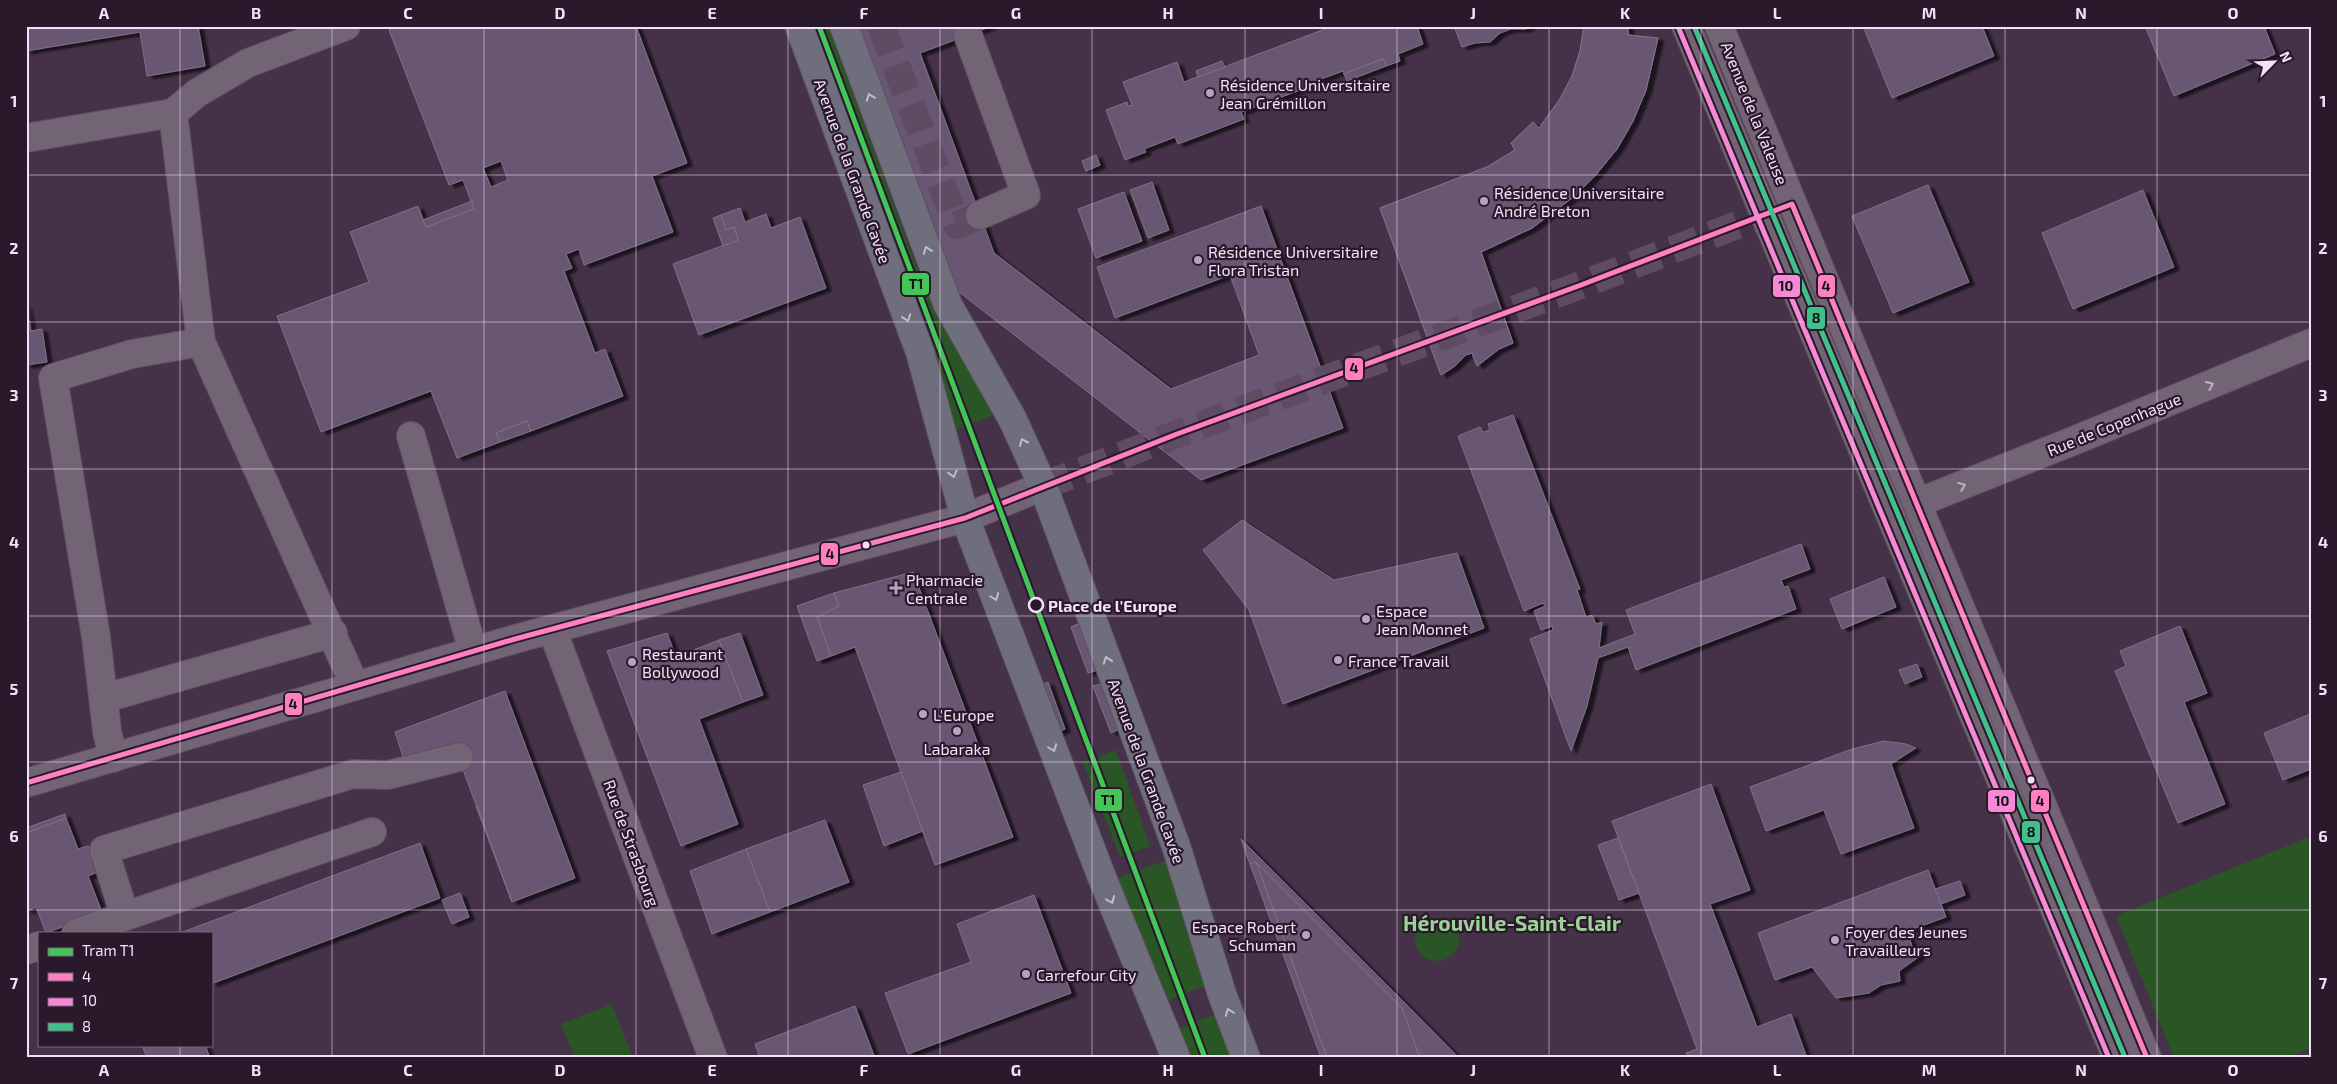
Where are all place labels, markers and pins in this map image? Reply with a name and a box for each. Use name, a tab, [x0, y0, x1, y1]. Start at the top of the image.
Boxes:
place label: Résidence Universitaire Jean Grémillon	[1220, 75, 1390, 112]
marker: Résidence Universitaire Jean Grémillon	[1204, 87, 1216, 99]
place label: Résidence Universitaire André Breton	[1494, 183, 1664, 220]
marker: Résidence Universitaire André Breton	[1478, 195, 1490, 207]
place label: Résidence Universitaire Flora Tristan	[1208, 242, 1378, 279]
marker: Résidence Universitaire Flora Tristan	[1192, 254, 1204, 266]
unlabelled marker	[861, 540, 871, 550]
place label: Pharmacie Centrale	[906, 570, 983, 607]
marker: Pharmacie Centrale	[890, 582, 902, 594]
place label: Place de l'Europe	[1048, 596, 1177, 615]
marker: Place de l'Europe	[1028, 597, 1044, 613]
place label: Espace Jean Monnet	[1376, 601, 1468, 638]
marker: Espace Jean Monnet	[1360, 613, 1372, 625]
place label: Restaurant Bollywood	[642, 644, 723, 681]
place label: France Travail	[1348, 651, 1449, 670]
marker: France Travail	[1332, 654, 1344, 666]
marker: Restaurant Bollywood	[626, 656, 638, 668]
place label: L'Europe	[933, 705, 994, 724]
marker: L'Europe	[917, 708, 929, 720]
marker: Labaraka	[951, 725, 963, 737]
place label: Labaraka	[923, 739, 991, 758]
unlabelled marker	[2026, 775, 2036, 785]
place label: Espace Robert Schuman	[1192, 917, 1296, 954]
place label: Foyer des Jeunes Travailleurs	[1845, 922, 1967, 959]
marker: Espace Robert Schuman	[1300, 929, 1312, 941]
marker: Foyer des Jeunes Travailleurs	[1829, 934, 1841, 946]
place label: Carrefour City	[1036, 965, 1137, 984]
marker: Carrefour City	[1020, 968, 1032, 980]

